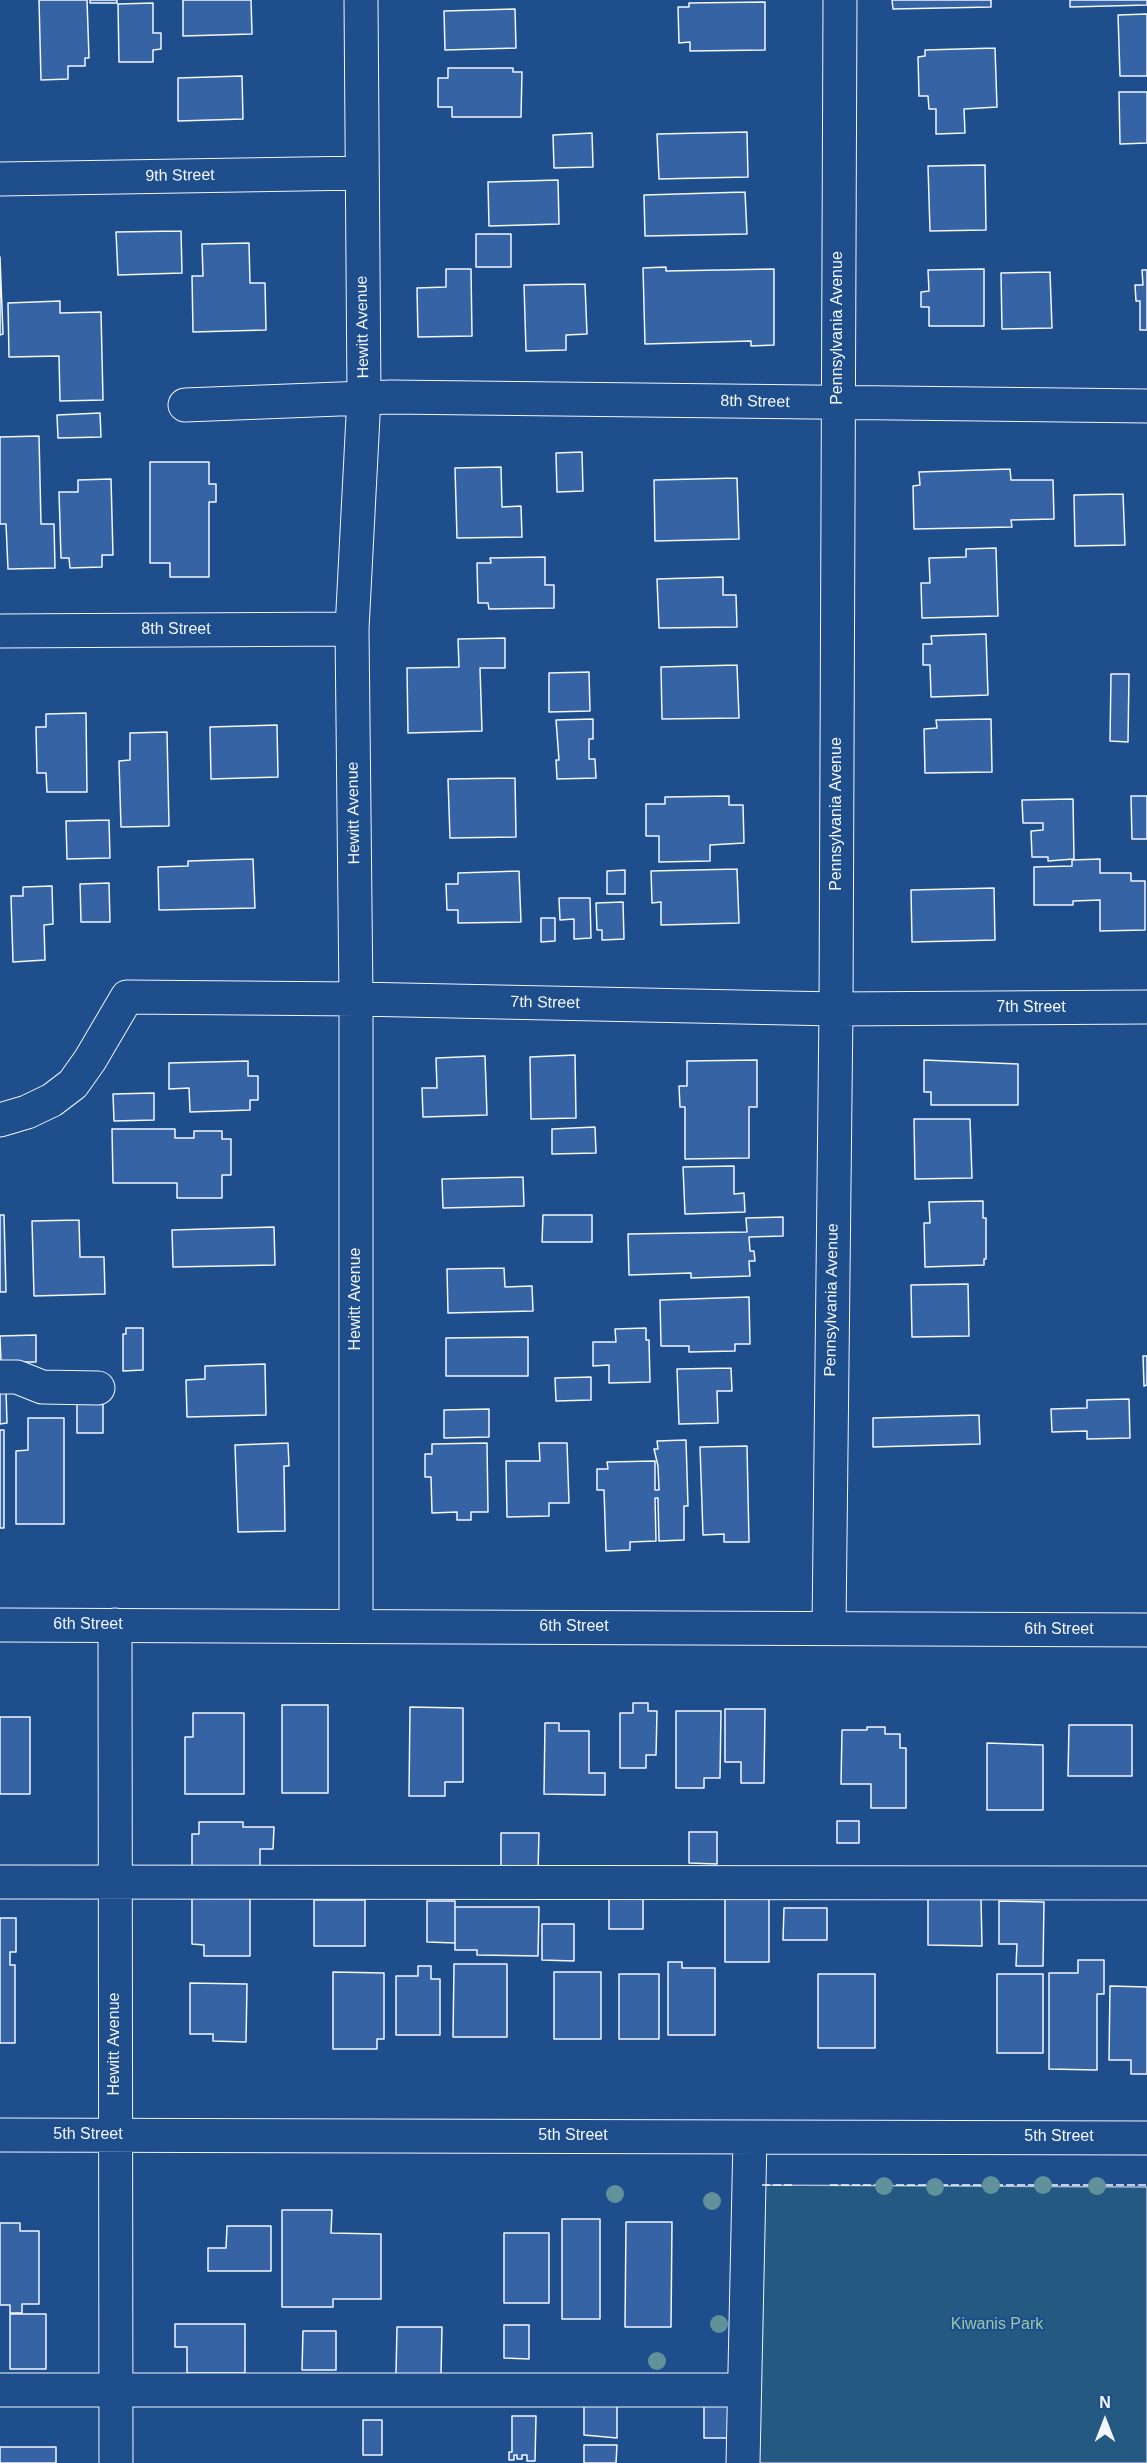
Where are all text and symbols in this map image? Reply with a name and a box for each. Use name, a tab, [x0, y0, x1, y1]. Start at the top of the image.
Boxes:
street label: 9th Street	[145, 166, 215, 186]
street label: Pennsylvania Avenue	[828, 251, 848, 405]
street label: Hewitt Avenue	[353, 275, 373, 379]
street label: 8th Street	[720, 392, 790, 412]
street label: 8th Street	[141, 620, 211, 640]
street label: Pennsylvania Avenue	[827, 737, 847, 891]
street label: Hewitt Avenue	[344, 761, 364, 865]
street label: 7th Street	[510, 993, 580, 1013]
street label: 7th Street	[996, 998, 1066, 1018]
street label: Pennsylvania Avenue	[821, 1223, 843, 1377]
street label: Hewitt Avenue	[346, 1248, 366, 1350]
street label: 6th Street	[53, 1615, 123, 1635]
street label: 6th Street	[539, 1617, 609, 1637]
street label: 6th Street	[1024, 1620, 1094, 1640]
street label: Hewitt Avenue	[105, 1993, 125, 2095]
street label: 5th Street	[53, 2125, 123, 2145]
street label: 5th Street	[538, 2126, 608, 2146]
street label: 5th Street	[1024, 2127, 1094, 2147]
park label: Kiwanis Park	[951, 2315, 1043, 2335]
north arrow	[1075, 2391, 1135, 2451]
text: N	[1099, 2394, 1111, 2411]

